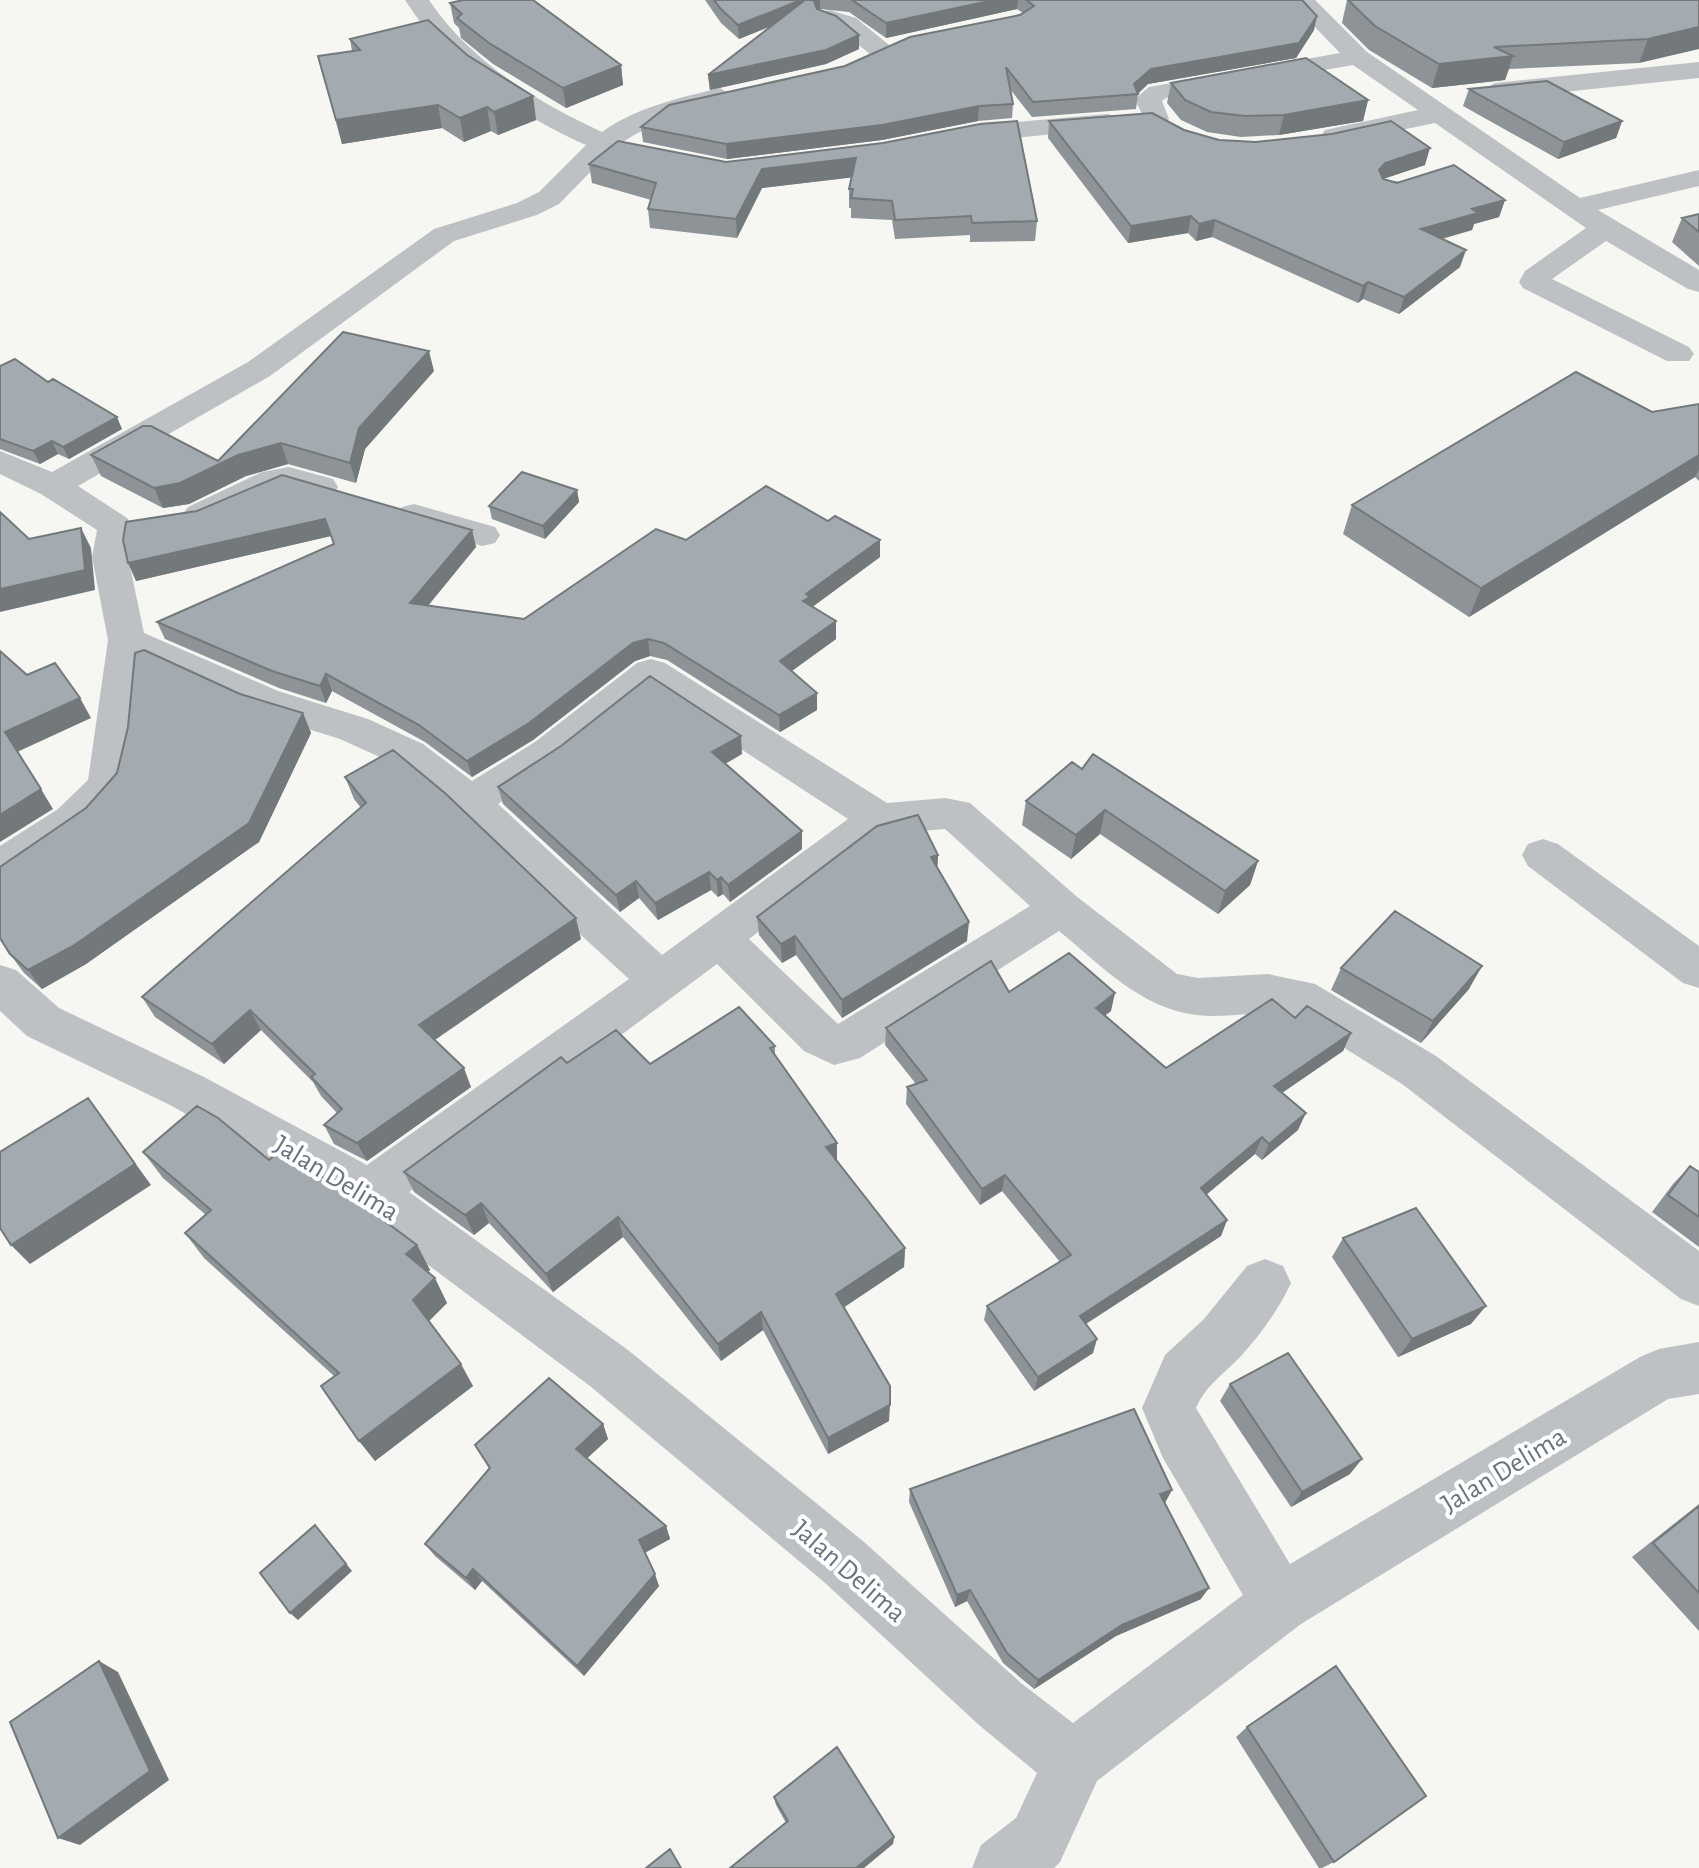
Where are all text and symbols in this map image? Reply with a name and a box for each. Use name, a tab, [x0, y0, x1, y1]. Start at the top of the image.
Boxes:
street label: Jalan Delima	[269, 1131, 403, 1227]
street label: Jalan Delima	[1437, 1423, 1571, 1519]
street label: Jalan Delima	[787, 1515, 911, 1628]

